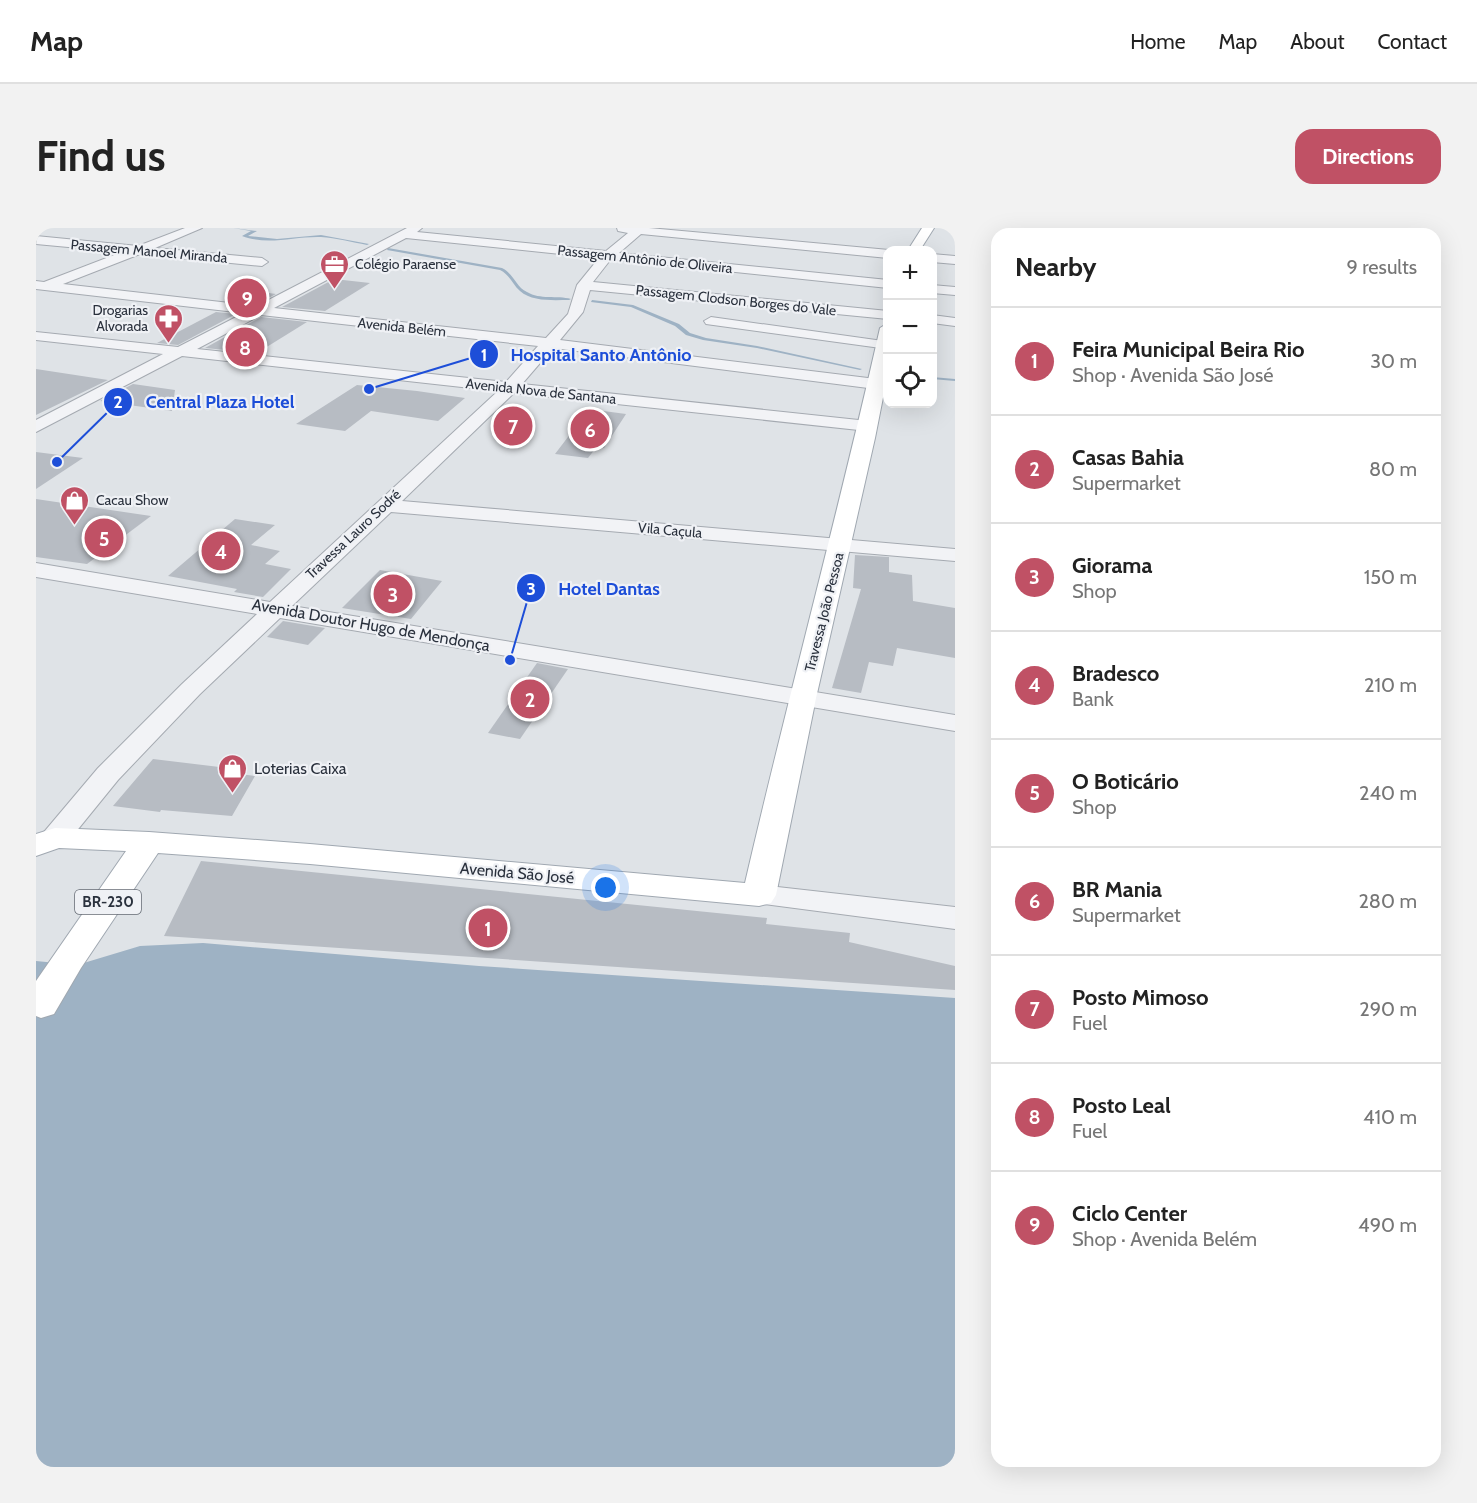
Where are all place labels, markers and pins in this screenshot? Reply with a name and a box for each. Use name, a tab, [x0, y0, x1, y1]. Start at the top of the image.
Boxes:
office icon: Colégio Paraense	[318, 248, 350, 290]
place label: Colégio Paraense	[355, 255, 456, 273]
pin: 9	[228, 276, 266, 320]
place label: Drogarias Alvorada	[92, 301, 148, 335]
pharmacy icon: Drogarias Alvorada	[153, 302, 185, 344]
pin: 8	[226, 324, 264, 370]
callout: Hospital Santo Antônio	[469, 336, 704, 372]
callout: Central Plaza Hotel	[103, 384, 306, 420]
pin: 7	[494, 404, 532, 448]
pin: 6	[570, 406, 610, 452]
shop icon: Cacau Show	[59, 484, 91, 526]
place label: Cacau Show	[96, 491, 168, 509]
pin: 5	[84, 516, 124, 560]
pin: 4	[202, 528, 240, 574]
callout: Hotel Dantas	[516, 570, 672, 606]
pin: 3	[374, 572, 412, 616]
pin: 2	[510, 676, 550, 722]
shop icon: Loterias Caixa	[217, 752, 249, 794]
place label: Loterias Caixa	[254, 759, 347, 778]
pin: 1	[468, 906, 508, 950]

